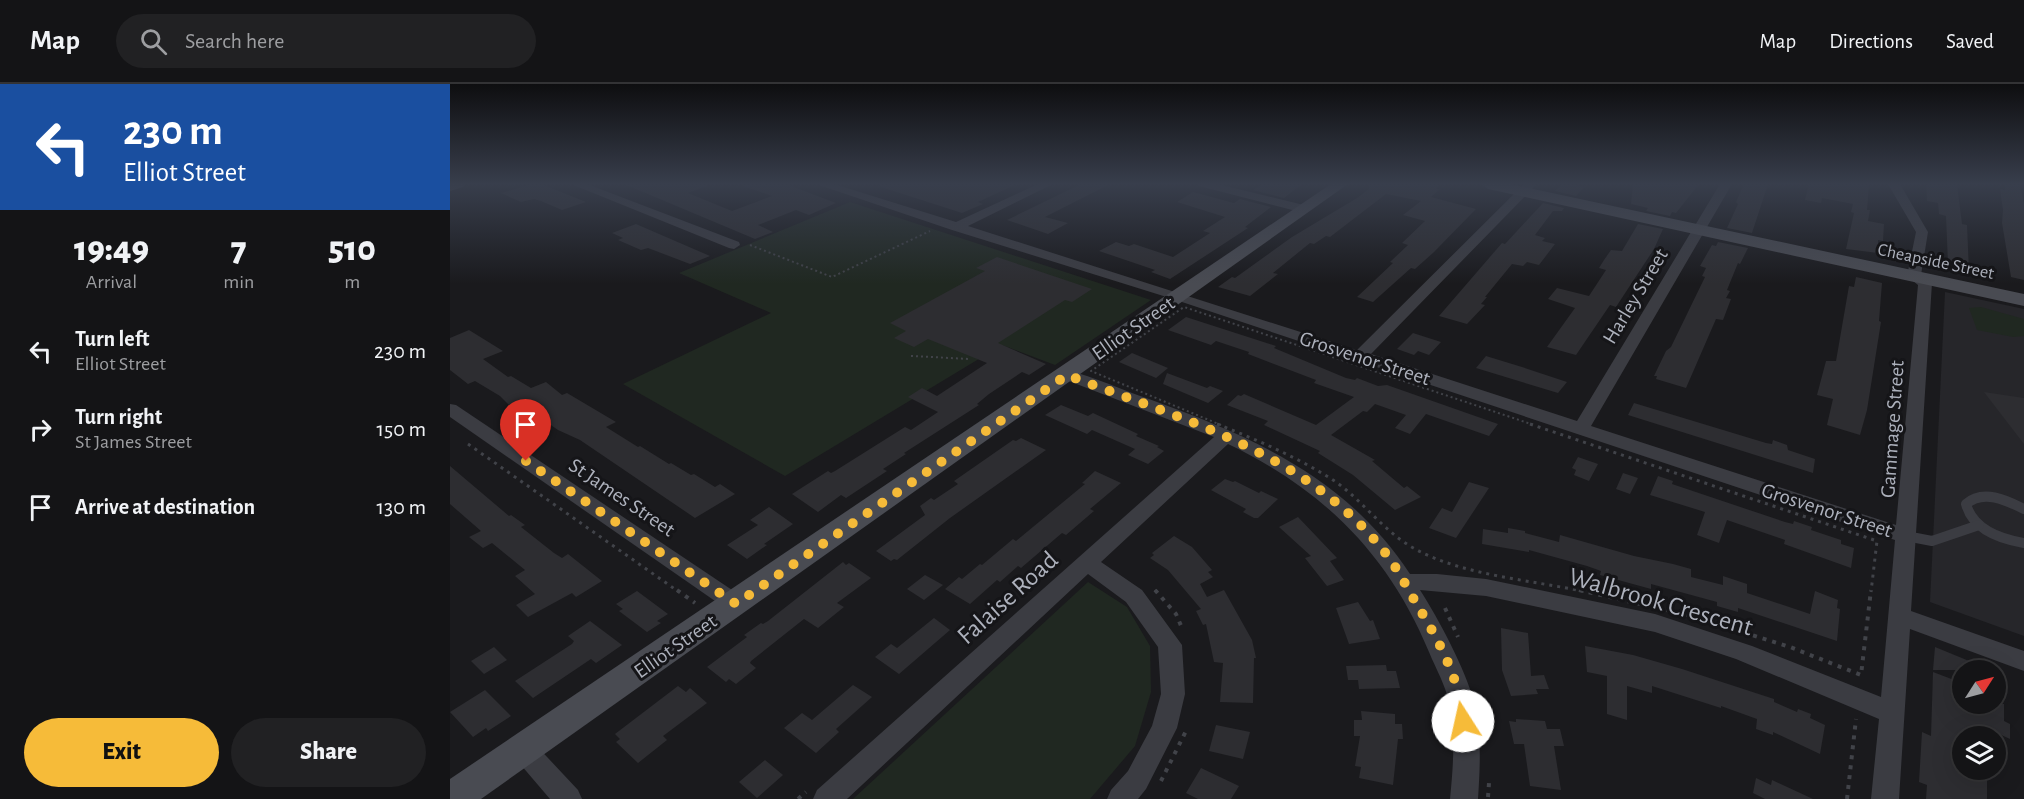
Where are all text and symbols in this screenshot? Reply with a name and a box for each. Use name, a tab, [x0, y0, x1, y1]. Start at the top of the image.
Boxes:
search box	[116, 14, 536, 68]
icon: search	[137, 25, 170, 58]
text: Map	[30, 27, 80, 55]
text: Search here	[185, 30, 284, 52]
text: Map	[1760, 31, 1796, 52]
text: Directions	[1829, 31, 1913, 52]
text: Saved	[1946, 31, 1994, 52]
icon: left	[24, 108, 102, 186]
text: 230 m	[123, 110, 223, 152]
text: Elliot Street	[123, 159, 246, 186]
text: 19:49	[74, 231, 149, 267]
text: 7	[231, 231, 247, 267]
text: 510	[328, 231, 376, 267]
street label: Cheapside Street	[1876, 241, 1996, 283]
street label: Harley Street	[1599, 245, 1672, 348]
text: Arrival	[86, 272, 137, 292]
text: min	[223, 272, 254, 292]
text: m	[344, 272, 360, 292]
street label: Elliot Street	[1088, 292, 1179, 364]
street label: Grosvenor Street	[1297, 327, 1433, 390]
text: Turn left	[75, 328, 149, 350]
icon: left	[24, 335, 57, 368]
text: 230 m	[374, 340, 426, 362]
text: Elliot Street	[75, 354, 166, 374]
street label: Gammage Street	[1877, 359, 1908, 498]
pin	[500, 399, 551, 461]
text: Turn right	[75, 406, 162, 428]
icon: arrive	[509, 408, 542, 441]
icon: right	[24, 413, 57, 446]
text: 150 m	[376, 418, 426, 440]
text: St James Street	[75, 432, 192, 452]
street label: St James Street	[565, 454, 679, 541]
street label: Grosvenor Street	[1759, 479, 1895, 542]
icon: arrive	[24, 491, 57, 524]
text: Arrive at destination	[75, 496, 255, 518]
text: 130 m	[377, 496, 426, 518]
street label: Falaise Road	[953, 546, 1063, 649]
street label: Walbrook Crescent	[1566, 563, 1756, 641]
street label: Elliot Street	[630, 610, 721, 682]
north arrow	[1952, 660, 2006, 714]
map controls	[1952, 660, 2006, 780]
position arrow	[1431, 689, 1495, 753]
button: Exit	[24, 718, 219, 787]
button: Share	[231, 718, 426, 787]
button: layers	[1952, 726, 2006, 780]

